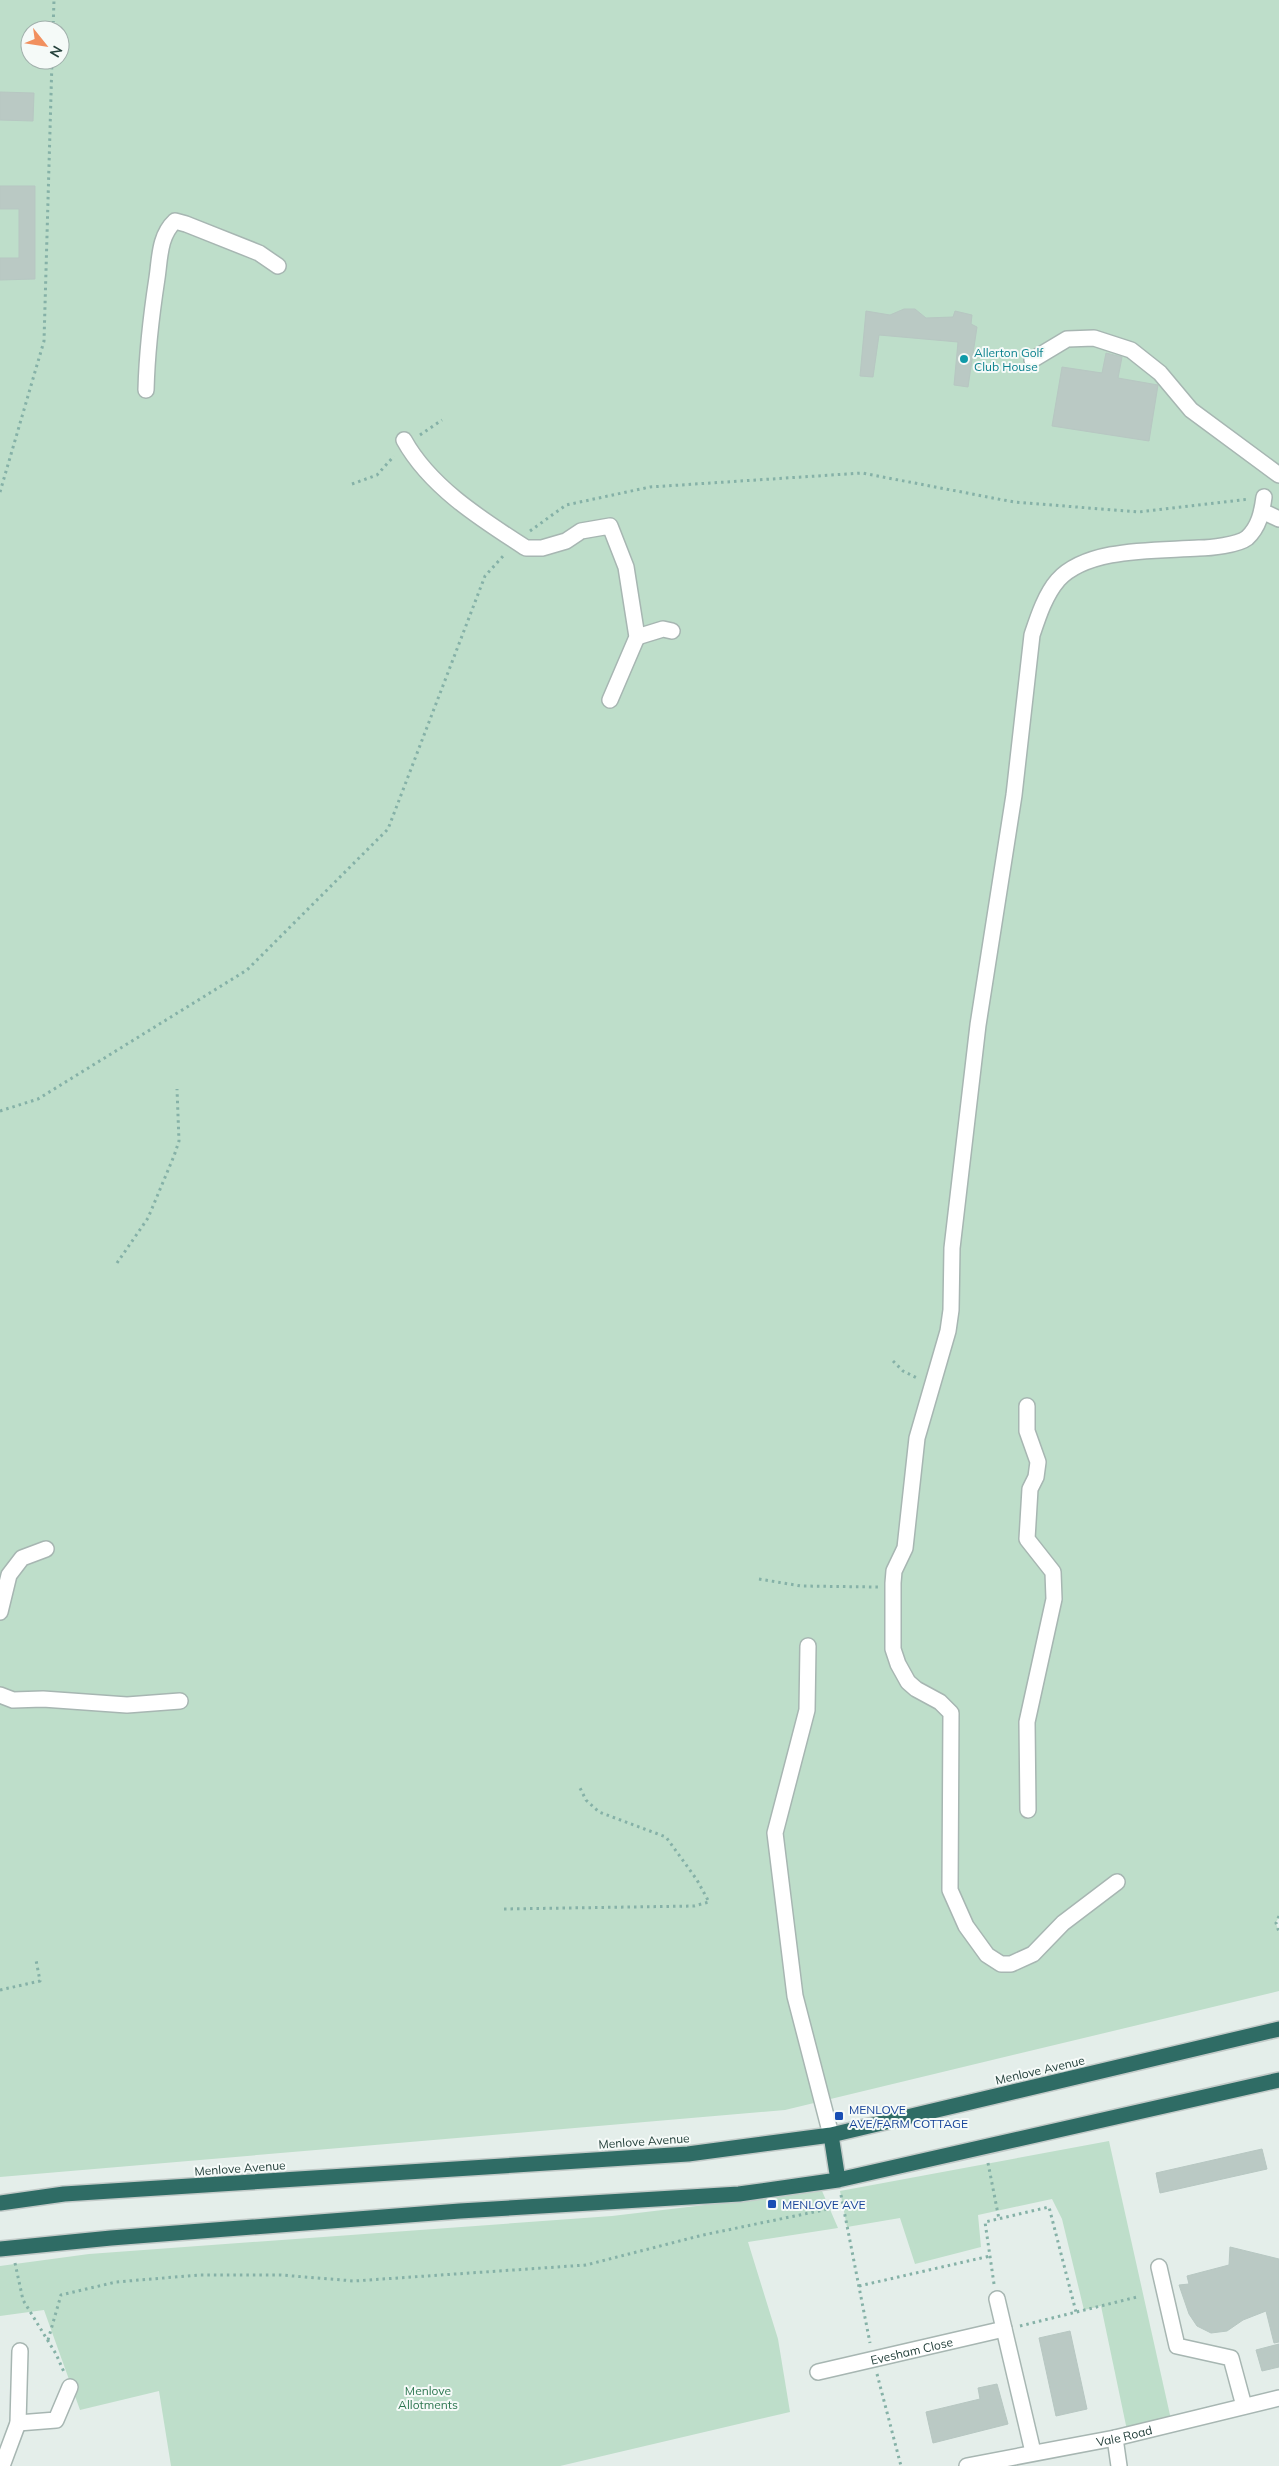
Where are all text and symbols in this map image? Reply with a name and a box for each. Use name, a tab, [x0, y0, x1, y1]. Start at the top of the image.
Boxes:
north arrow	[20, 20, 70, 70]
text: N	[46, 42, 67, 61]
place label: Allerton Golf Club House	[974, 345, 1044, 374]
marker: Allerton Golf Club House	[958, 353, 970, 365]
street label: Menlove Avenue	[994, 2052, 1086, 2088]
place label: MENLOVE AVE/FARM COTTAGE	[849, 2102, 968, 2131]
marker: MENLOVE AVE/FARM COTTAGE	[833, 2110, 845, 2122]
street label: Menlove Avenue	[598, 2130, 690, 2152]
street label: Menlove Avenue	[194, 2157, 286, 2179]
place label: MENLOVE AVE	[782, 2197, 866, 2212]
marker: MENLOVE AVE	[766, 2198, 778, 2210]
street label: Evesham Close	[869, 2334, 954, 2367]
park label: Menlove Allotments	[398, 2383, 458, 2412]
street label: Vale Road	[1095, 2422, 1154, 2449]

